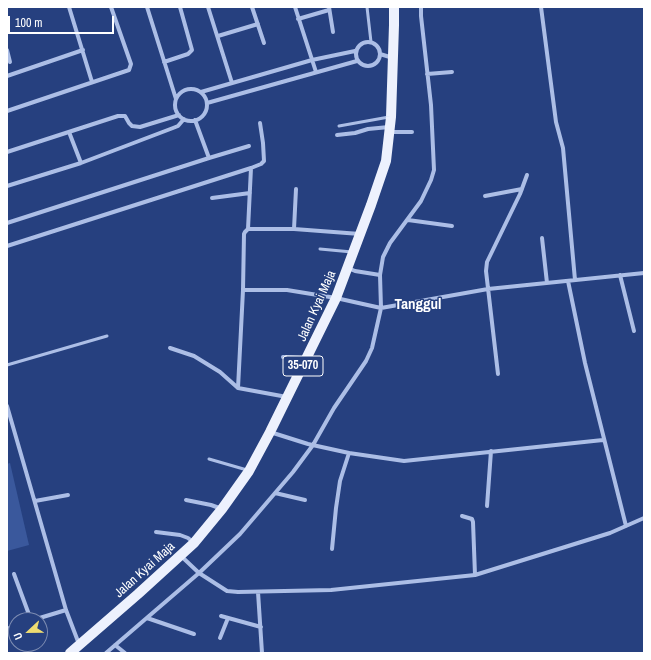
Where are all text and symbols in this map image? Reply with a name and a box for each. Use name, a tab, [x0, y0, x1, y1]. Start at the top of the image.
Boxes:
scale bar	[10, 8, 116, 34]
text: 100 m	[15, 15, 42, 31]
street label: Jalan Kyai Maja	[294, 268, 340, 344]
district label: Tanggul	[395, 296, 441, 314]
road number: 35-070	[283, 356, 323, 376]
street label: Jalan Kyai Maja	[112, 539, 178, 601]
north arrow	[8, 612, 48, 652]
text: U	[10, 630, 26, 642]

